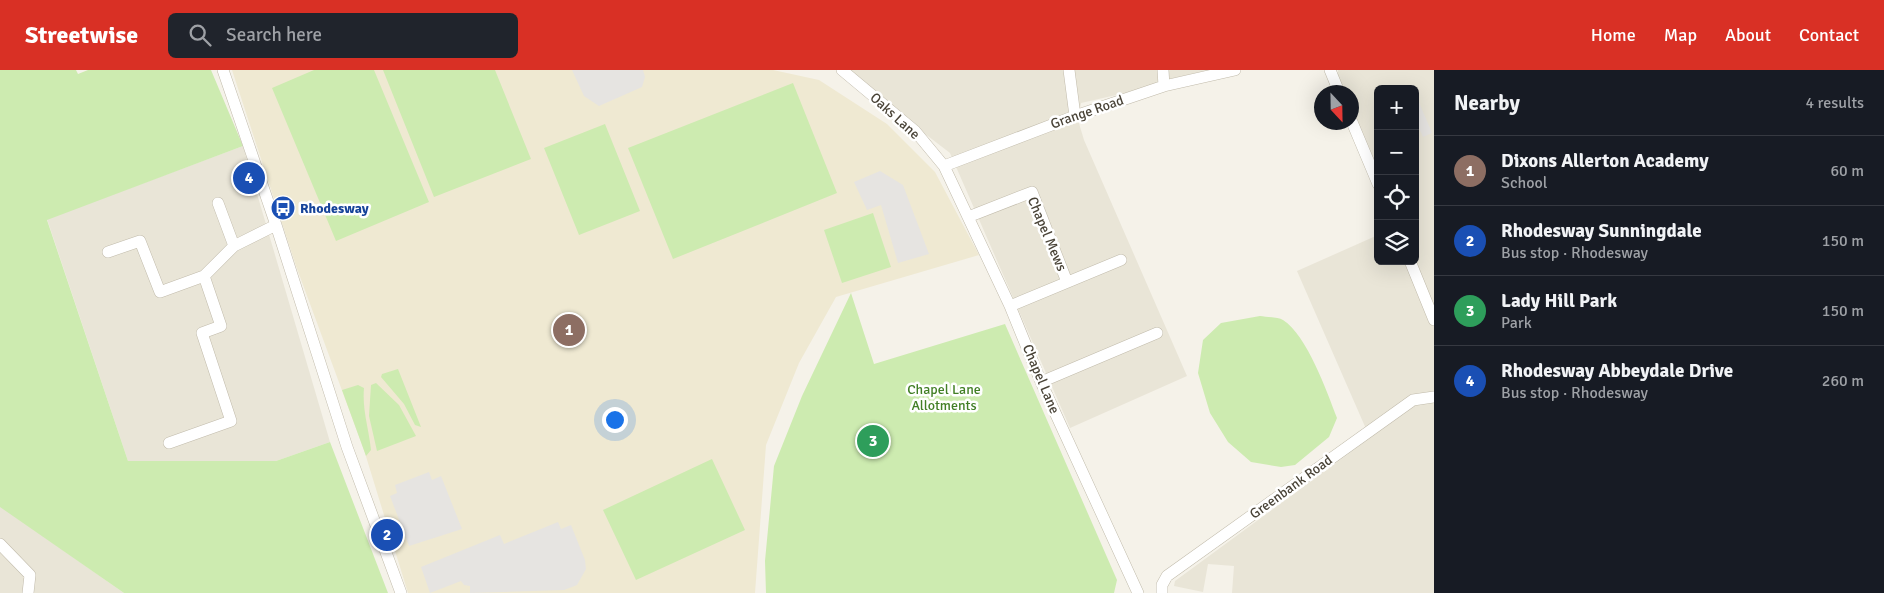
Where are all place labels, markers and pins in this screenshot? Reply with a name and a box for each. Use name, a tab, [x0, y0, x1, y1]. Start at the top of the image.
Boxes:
pin: 4	[233, 159, 265, 197]
bus stop icon: Rhodesway	[270, 195, 296, 221]
place label: Rhodesway	[300, 200, 369, 217]
pin: 1	[553, 311, 585, 349]
pin: 3	[857, 422, 889, 460]
pin: 2	[371, 516, 403, 554]

